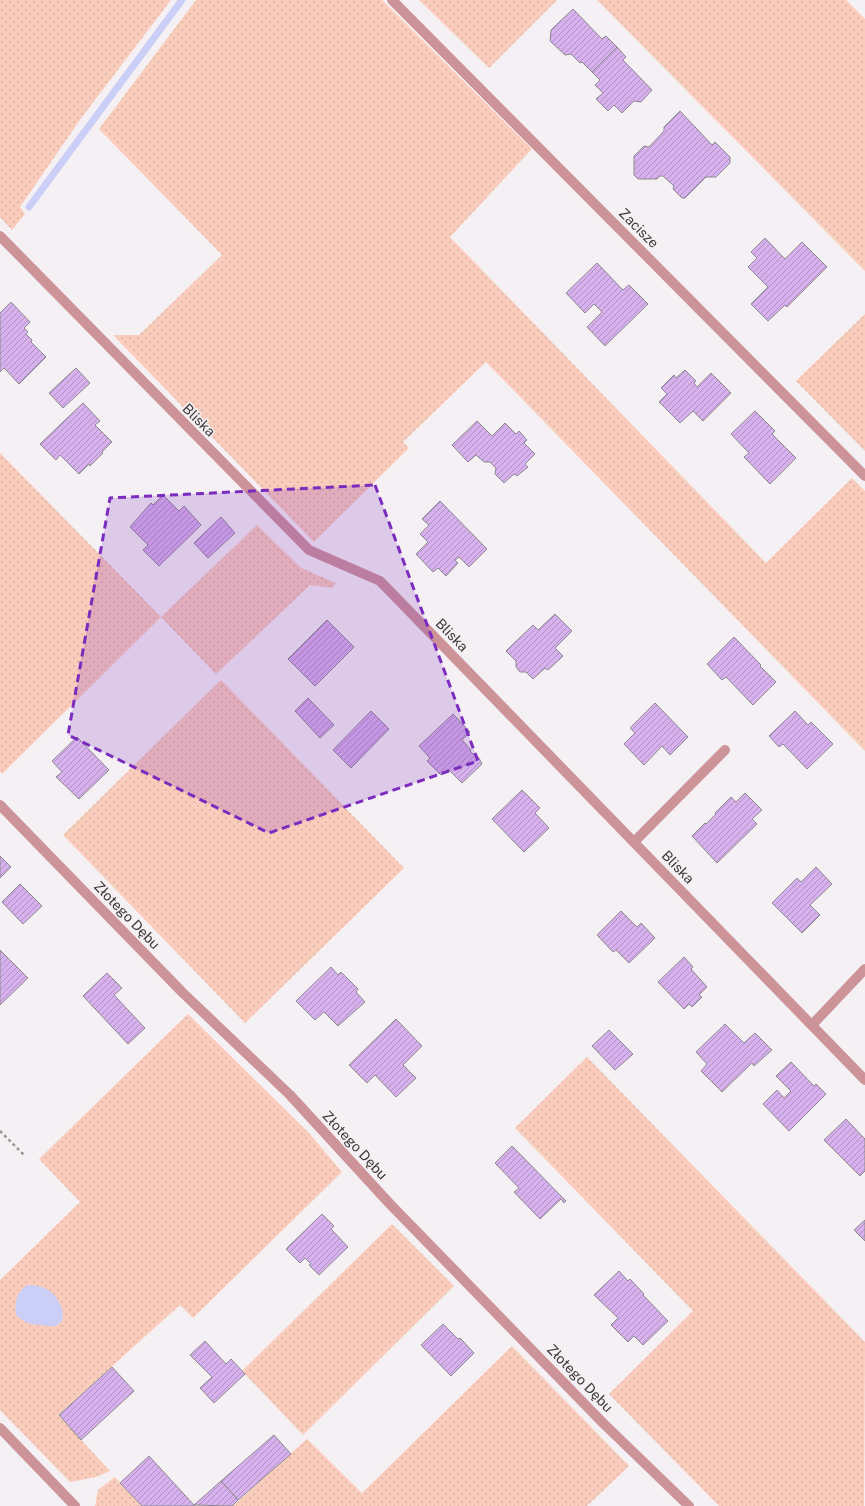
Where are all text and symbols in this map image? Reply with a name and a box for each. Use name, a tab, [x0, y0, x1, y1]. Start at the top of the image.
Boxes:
street label: Zacisze	[616, 205, 662, 251]
street label: Bliska	[179, 400, 219, 440]
street label: Bliska	[433, 615, 471, 655]
street label: Bliska	[659, 847, 697, 887]
street label: Złotego Dębu	[91, 878, 163, 952]
street label: Złotego Dębu	[319, 1107, 391, 1183]
street label: Złotego Dębu	[544, 1341, 616, 1415]

